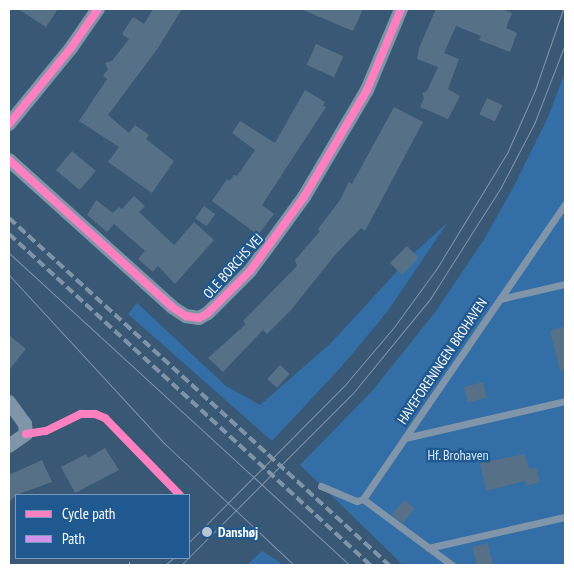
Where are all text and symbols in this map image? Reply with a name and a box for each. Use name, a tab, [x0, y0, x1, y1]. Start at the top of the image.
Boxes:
street label: OLE BORCHS VEJ	[199, 230, 267, 302]
street label: HAVEFORENINGEN BROHAVEN	[394, 295, 490, 427]
park label: Hf. Brohaven	[427, 447, 489, 463]
legend	[15, 494, 190, 559]
text: Cycle path	[62, 504, 115, 523]
place label: Danshøj	[218, 524, 258, 540]
marker: Danshøj	[200, 525, 214, 539]
text: Path	[62, 529, 85, 548]

